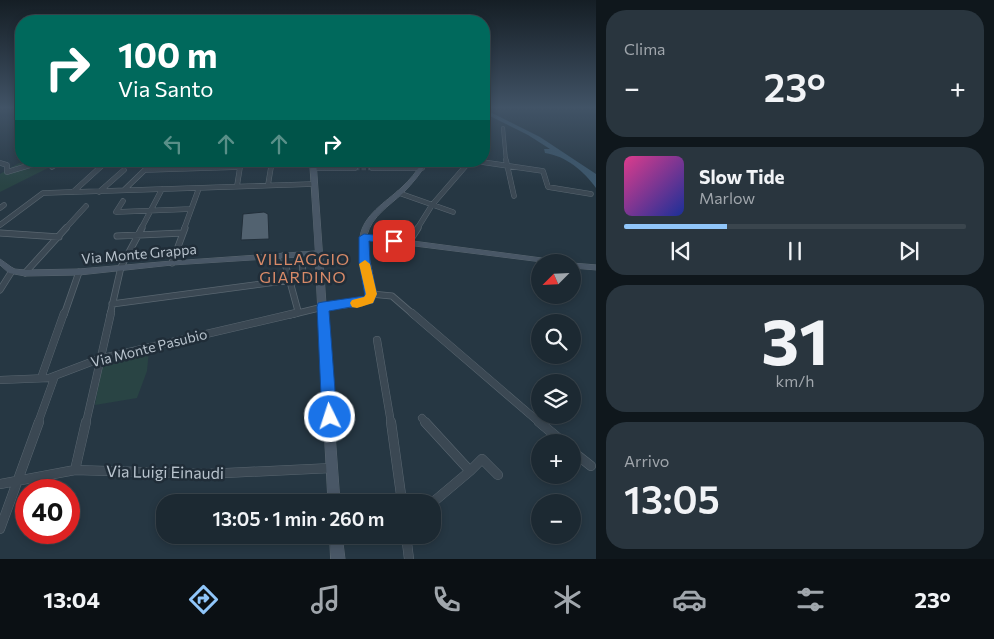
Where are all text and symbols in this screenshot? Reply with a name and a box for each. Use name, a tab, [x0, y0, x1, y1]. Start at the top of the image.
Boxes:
text: 100 m	[118, 32, 218, 75]
icon: right	[35, 35, 100, 100]
text: Clima	[624, 39, 665, 58]
text: 23°	[764, 63, 826, 110]
text: −	[624, 70, 640, 104]
text: +	[950, 70, 966, 104]
text: Via Santo	[118, 75, 214, 102]
icon: left	[159, 130, 187, 158]
icon: ahead	[212, 130, 240, 158]
icon: ahead	[265, 130, 293, 158]
icon: right	[318, 130, 346, 158]
text: Slow Tide	[699, 165, 785, 188]
text: Marlow	[699, 188, 755, 207]
pin	[373, 220, 415, 262]
icon: arrive	[380, 227, 408, 255]
icon: previous	[667, 237, 695, 265]
icon: pause	[781, 237, 809, 265]
icon: next	[895, 237, 923, 265]
street label: Via Monte Grappa	[81, 240, 197, 267]
district label: VILLAGGIO GIARDINO	[256, 249, 350, 286]
north arrow	[531, 254, 581, 304]
map controls	[531, 254, 581, 544]
text: 31	[761, 299, 829, 378]
button: search	[531, 314, 581, 364]
street label: Via Monte Pasubio	[89, 325, 209, 370]
text: km/h	[776, 371, 814, 390]
button: layers	[531, 374, 581, 424]
position arrow	[303, 390, 355, 442]
button: +	[531, 434, 581, 484]
text: Arrivo	[624, 451, 669, 470]
street label: Via Luigi Einaudi	[106, 461, 224, 482]
text: 13:05	[624, 475, 720, 522]
speed limit sign: 40	[15, 479, 80, 544]
button: −	[531, 494, 581, 544]
text: 13:05 · 1 min · 260 m	[213, 507, 384, 530]
icon: directions	[186, 582, 221, 617]
icon: music	[308, 582, 343, 617]
icon: phone	[429, 582, 464, 617]
icon: climate	[550, 582, 585, 617]
icon: car	[672, 582, 707, 617]
icon: filters	[793, 582, 828, 617]
text: 13:04	[43, 586, 100, 613]
text: 23°	[914, 586, 951, 613]

